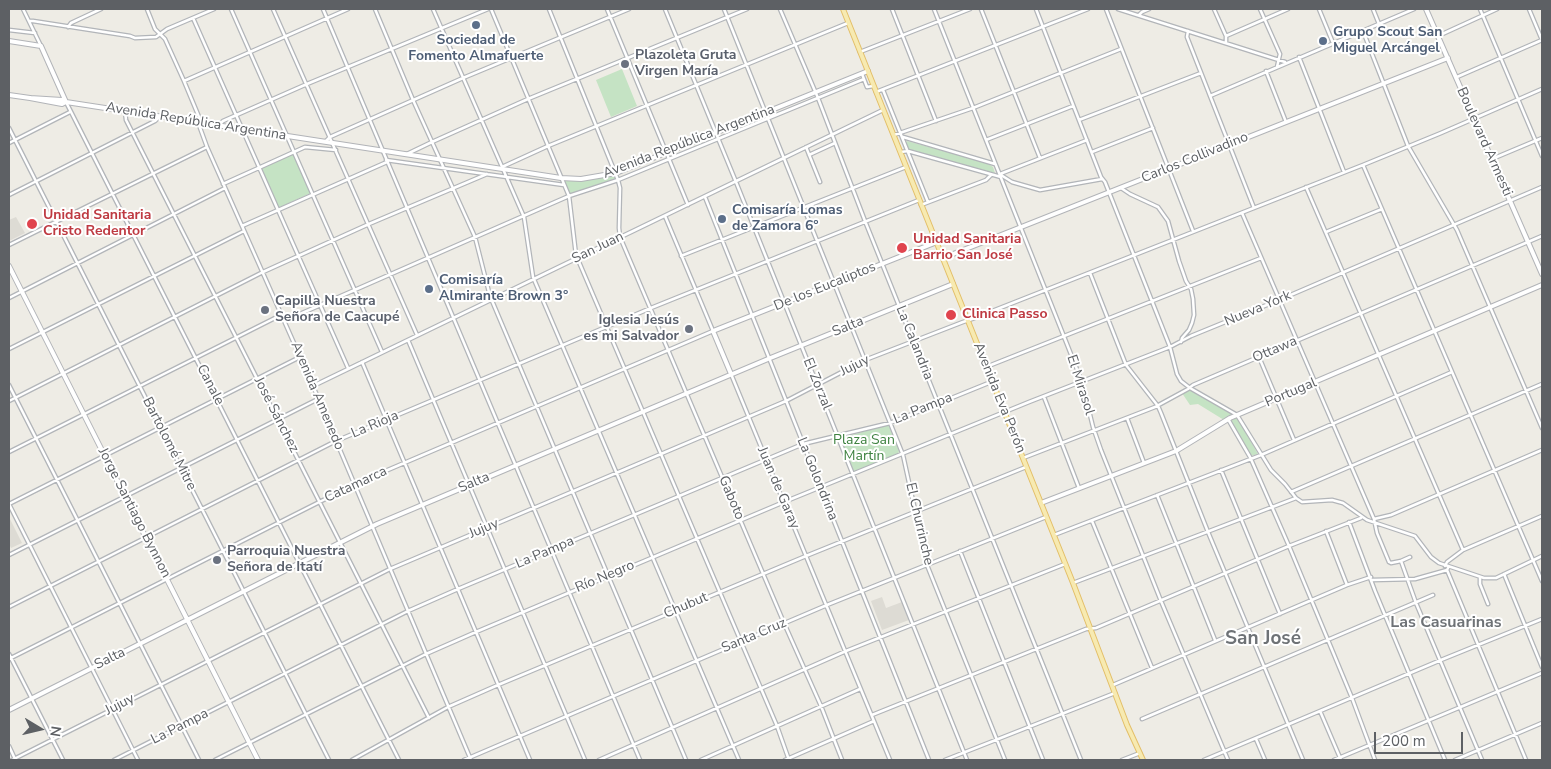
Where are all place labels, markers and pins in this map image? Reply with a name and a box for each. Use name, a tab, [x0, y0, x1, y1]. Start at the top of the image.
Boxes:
marker: Sociedad de Fomento Almafuerte	[470, 19, 482, 31]
place label: Grupo Scout San Miguel Arcángel	[1333, 25, 1442, 58]
place label: Sociedad de Fomento Almafuerte	[408, 33, 544, 65]
marker: Grupo Scout San Miguel Arcángel	[1317, 35, 1329, 47]
place label: Plazoleta Gruta Virgen María	[635, 48, 737, 80]
marker: Plazoleta Gruta Virgen María	[619, 58, 631, 70]
place label: Comisaría Lomas de Zamora 6°	[732, 203, 843, 236]
place label: Unidad Sanitaria Cristo Redentor	[43, 208, 151, 240]
marker: Comisaría Lomas de Zamora 6°	[716, 213, 728, 225]
marker: Unidad Sanitaria Cristo Redentor	[25, 217, 39, 231]
place label: Unidad Sanitaria Barrio San José	[913, 232, 1021, 264]
marker: Unidad Sanitaria Barrio San José	[895, 241, 909, 255]
place label: Comisaría Almirante Brown 3°	[439, 273, 568, 306]
marker: Comisaría Almirante Brown 3°	[423, 283, 435, 295]
place label: Capilla Nuestra Señora de Caacupé	[275, 294, 400, 326]
marker: Capilla Nuestra Señora de Caacupé	[259, 304, 271, 316]
place label: Clinica Passo	[962, 307, 1047, 323]
marker: Clinica Passo	[944, 308, 958, 322]
place label: Iglesia Jesús es mi Salvador	[584, 313, 679, 346]
marker: Iglesia Jesús es mi Salvador	[683, 323, 695, 335]
place label: Parroquia Nuestra Señora de Itatí	[227, 544, 345, 576]
marker: Parroquia Nuestra Señora de Itatí	[211, 554, 223, 566]

